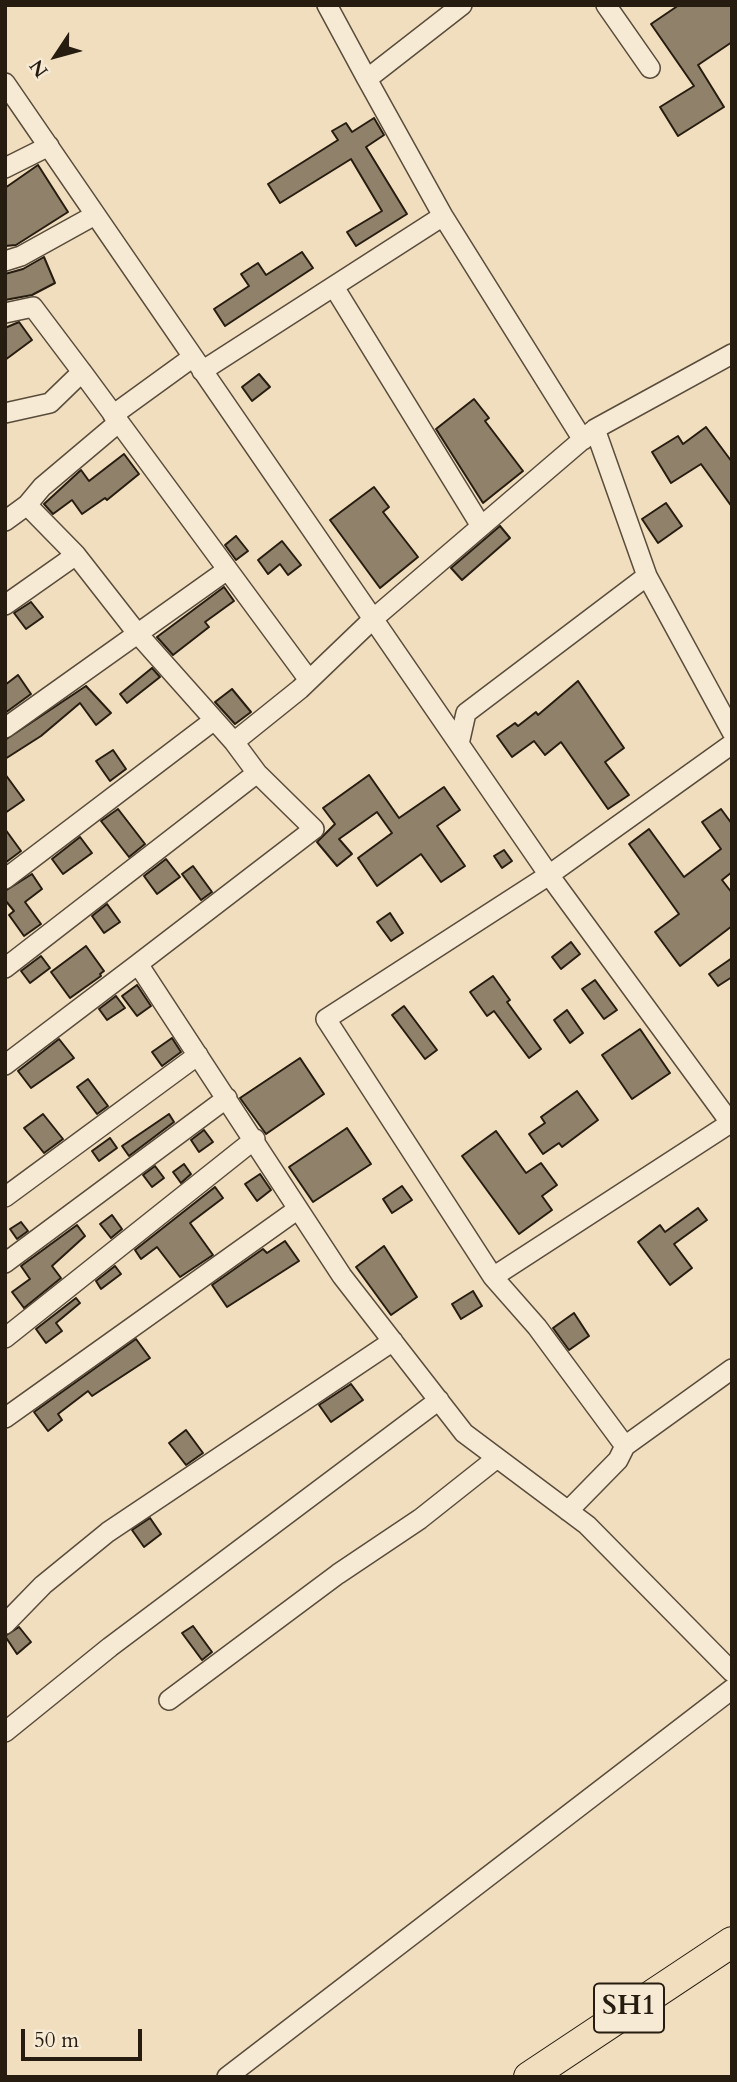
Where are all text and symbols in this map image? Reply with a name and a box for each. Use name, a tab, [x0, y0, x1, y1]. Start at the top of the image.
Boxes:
north arrow	[21, 21, 91, 91]
text: N	[24, 54, 54, 83]
road number: SH1	[594, 1983, 664, 2032]
scale bar	[24, 2016, 145, 2060]
text: 50 m	[34, 2026, 79, 2055]

